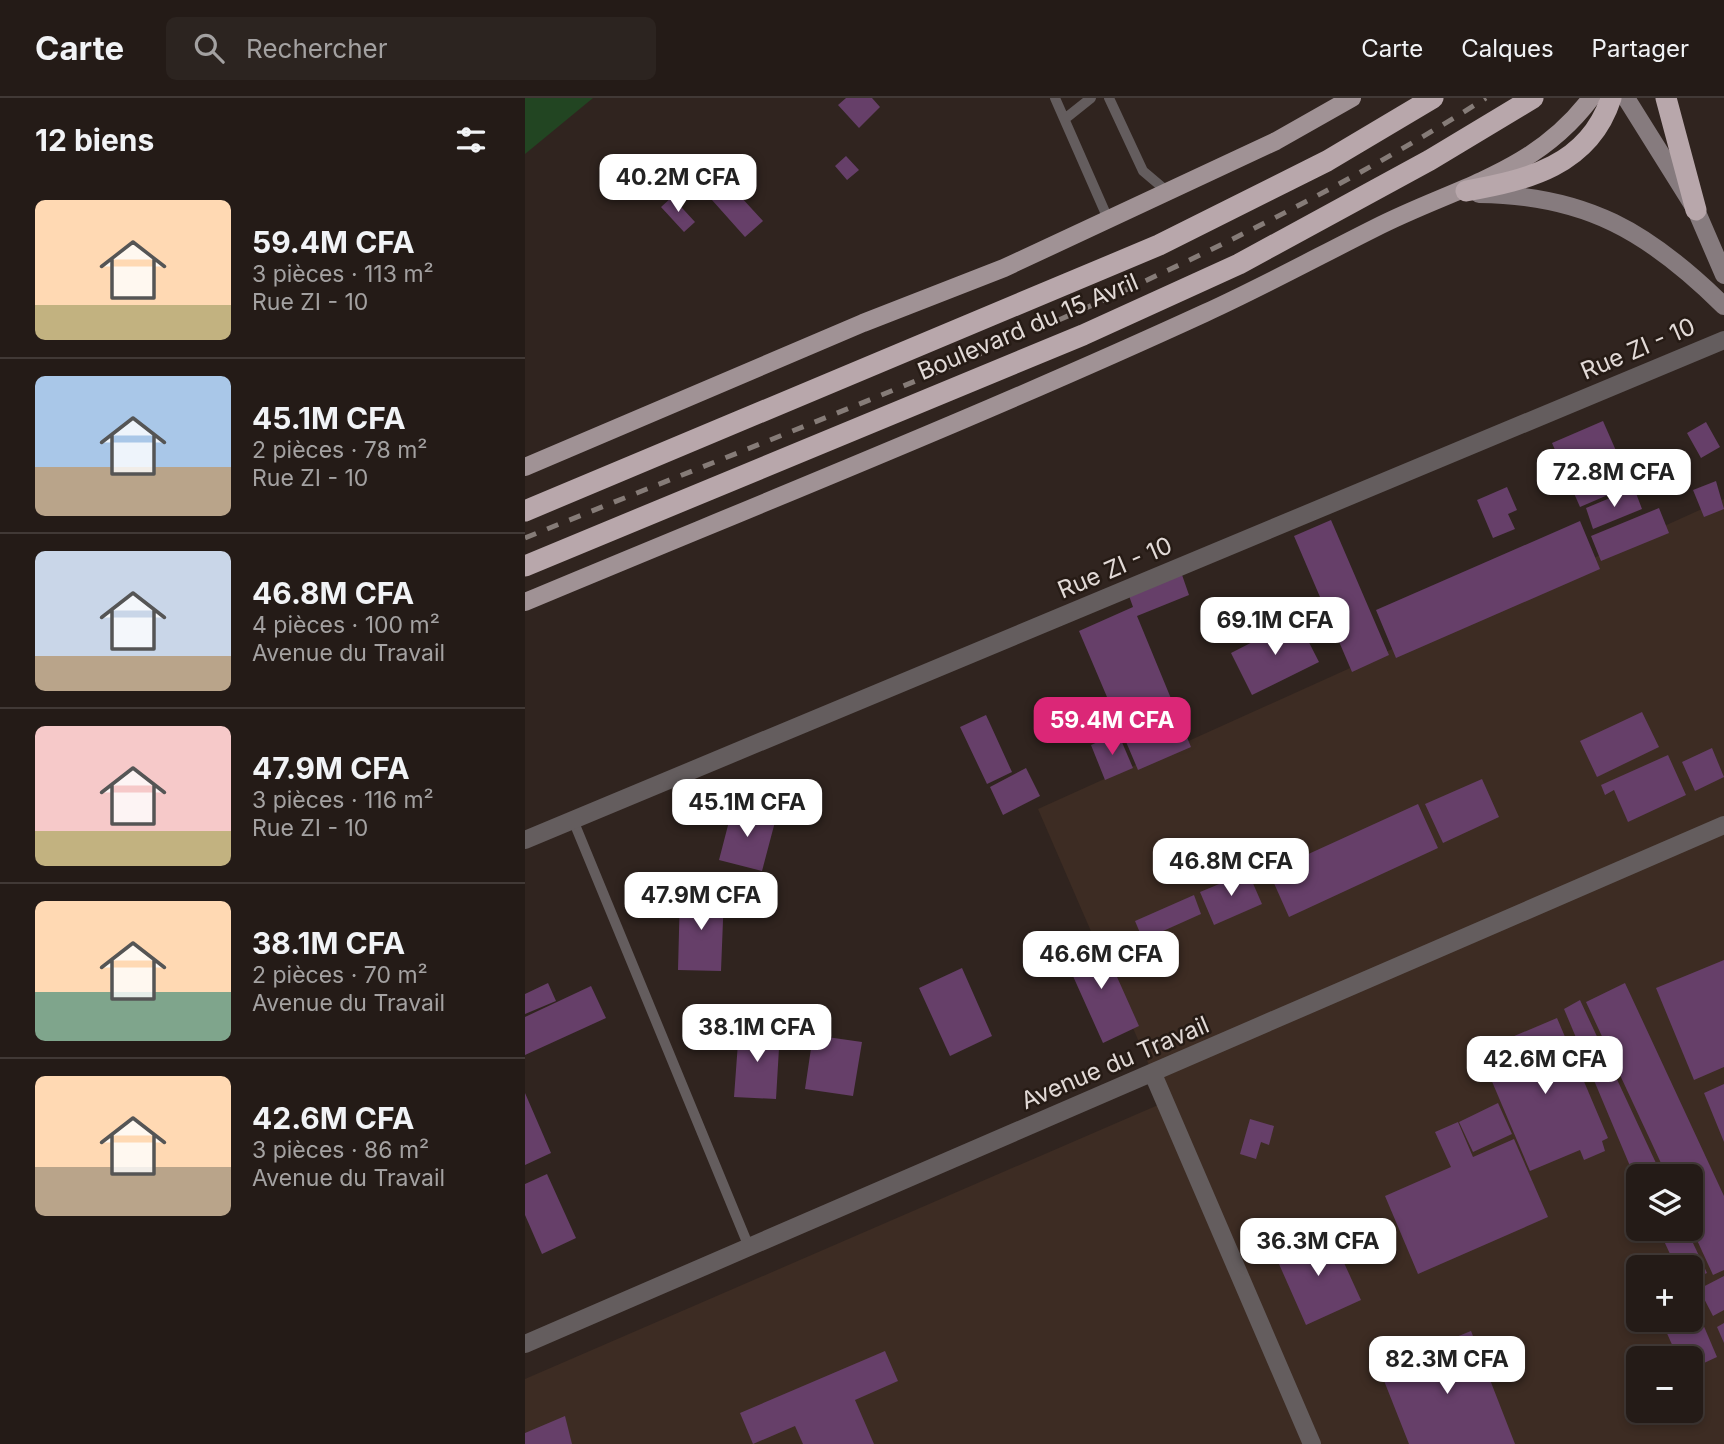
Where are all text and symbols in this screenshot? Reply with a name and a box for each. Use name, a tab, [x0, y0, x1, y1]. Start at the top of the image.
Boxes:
search box	[166, 17, 656, 80]
text: Carte	[35, 28, 124, 68]
icon: search	[190, 29, 228, 67]
text: Rechercher	[246, 33, 388, 64]
text: Carte	[1361, 34, 1423, 63]
text: Calques	[1461, 34, 1554, 63]
text: Partager	[1592, 34, 1689, 63]
icon: filters	[452, 121, 490, 159]
text: 12 biens	[35, 122, 154, 158]
pin: 40.2M CFA	[598, 155, 758, 214]
text: 40.2M CFA	[615, 163, 741, 191]
text: 59.4M CFA	[252, 224, 415, 260]
icon: home	[91, 228, 175, 312]
text: 3 pièces · 113 m²	[252, 260, 434, 288]
street label: Boulevard du 15 Avril	[913, 267, 1142, 386]
text: Rue ZI - 10	[252, 288, 368, 316]
street label: Rue ZI - 10	[1576, 311, 1699, 386]
text: 45.1M CFA	[252, 400, 406, 436]
icon: home	[91, 404, 175, 488]
text: 2 pièces · 78 m²	[252, 436, 428, 464]
pin: 72.8M CFA	[1534, 450, 1694, 509]
text: 72.8M CFA	[1553, 458, 1675, 486]
text: Rue ZI - 10	[252, 464, 368, 492]
street label: Rue ZI - 10	[1053, 530, 1176, 605]
text: 46.8M CFA	[252, 575, 414, 611]
icon: home	[91, 579, 175, 663]
pin: 69.1M CFA	[1195, 598, 1355, 657]
text: 69.1M CFA	[1216, 606, 1334, 634]
text: 4 pièces · 100 m²	[252, 611, 440, 639]
text: Avenue du Travail	[252, 639, 445, 667]
pin: 59.4M CFA	[1032, 698, 1192, 757]
text: 59.4M CFA	[1050, 706, 1174, 734]
text: 47.9M CFA	[252, 750, 410, 786]
icon: home	[91, 754, 175, 838]
pin: 45.1M CFA	[667, 780, 827, 839]
text: 3 pièces · 116 m²	[252, 786, 434, 814]
text: 45.1M CFA	[688, 788, 806, 816]
text: Rue ZI - 10	[252, 814, 368, 842]
pin: 46.8M CFA	[1151, 838, 1311, 898]
text: 46.8M CFA	[1169, 847, 1293, 875]
pin: 47.9M CFA	[621, 872, 781, 932]
text: 47.9M CFA	[641, 881, 761, 909]
text: 38.1M CFA	[252, 925, 405, 961]
icon: home	[91, 929, 175, 1013]
pin: 46.6M CFA	[1021, 932, 1181, 991]
text: 46.6M CFA	[1039, 940, 1163, 968]
text: 2 pièces · 70 m²	[252, 961, 428, 989]
text: Avenue du Travail	[252, 989, 445, 1017]
pin: 38.1M CFA	[677, 1004, 837, 1064]
street label: Avenue du Travail	[1016, 1010, 1213, 1115]
text: 38.1M CFA	[698, 1013, 816, 1041]
pin: 42.6M CFA	[1465, 1037, 1625, 1096]
text: 42.6M CFA	[1483, 1045, 1607, 1073]
text: 42.6M CFA	[252, 1100, 414, 1136]
icon: home	[91, 1104, 175, 1188]
text: 3 pièces · 86 m²	[252, 1136, 429, 1164]
text: Avenue du Travail	[252, 1164, 445, 1192]
map controls	[1626, 1164, 1703, 1423]
button: layers	[1626, 1164, 1703, 1241]
pin: 36.3M CFA	[1238, 1218, 1398, 1278]
text: 36.3M CFA	[1256, 1227, 1380, 1255]
button: +	[1626, 1255, 1703, 1332]
pin: 82.3M CFA	[1367, 1336, 1527, 1396]
text: 82.3M CFA	[1385, 1345, 1509, 1373]
button: −	[1626, 1346, 1703, 1423]

